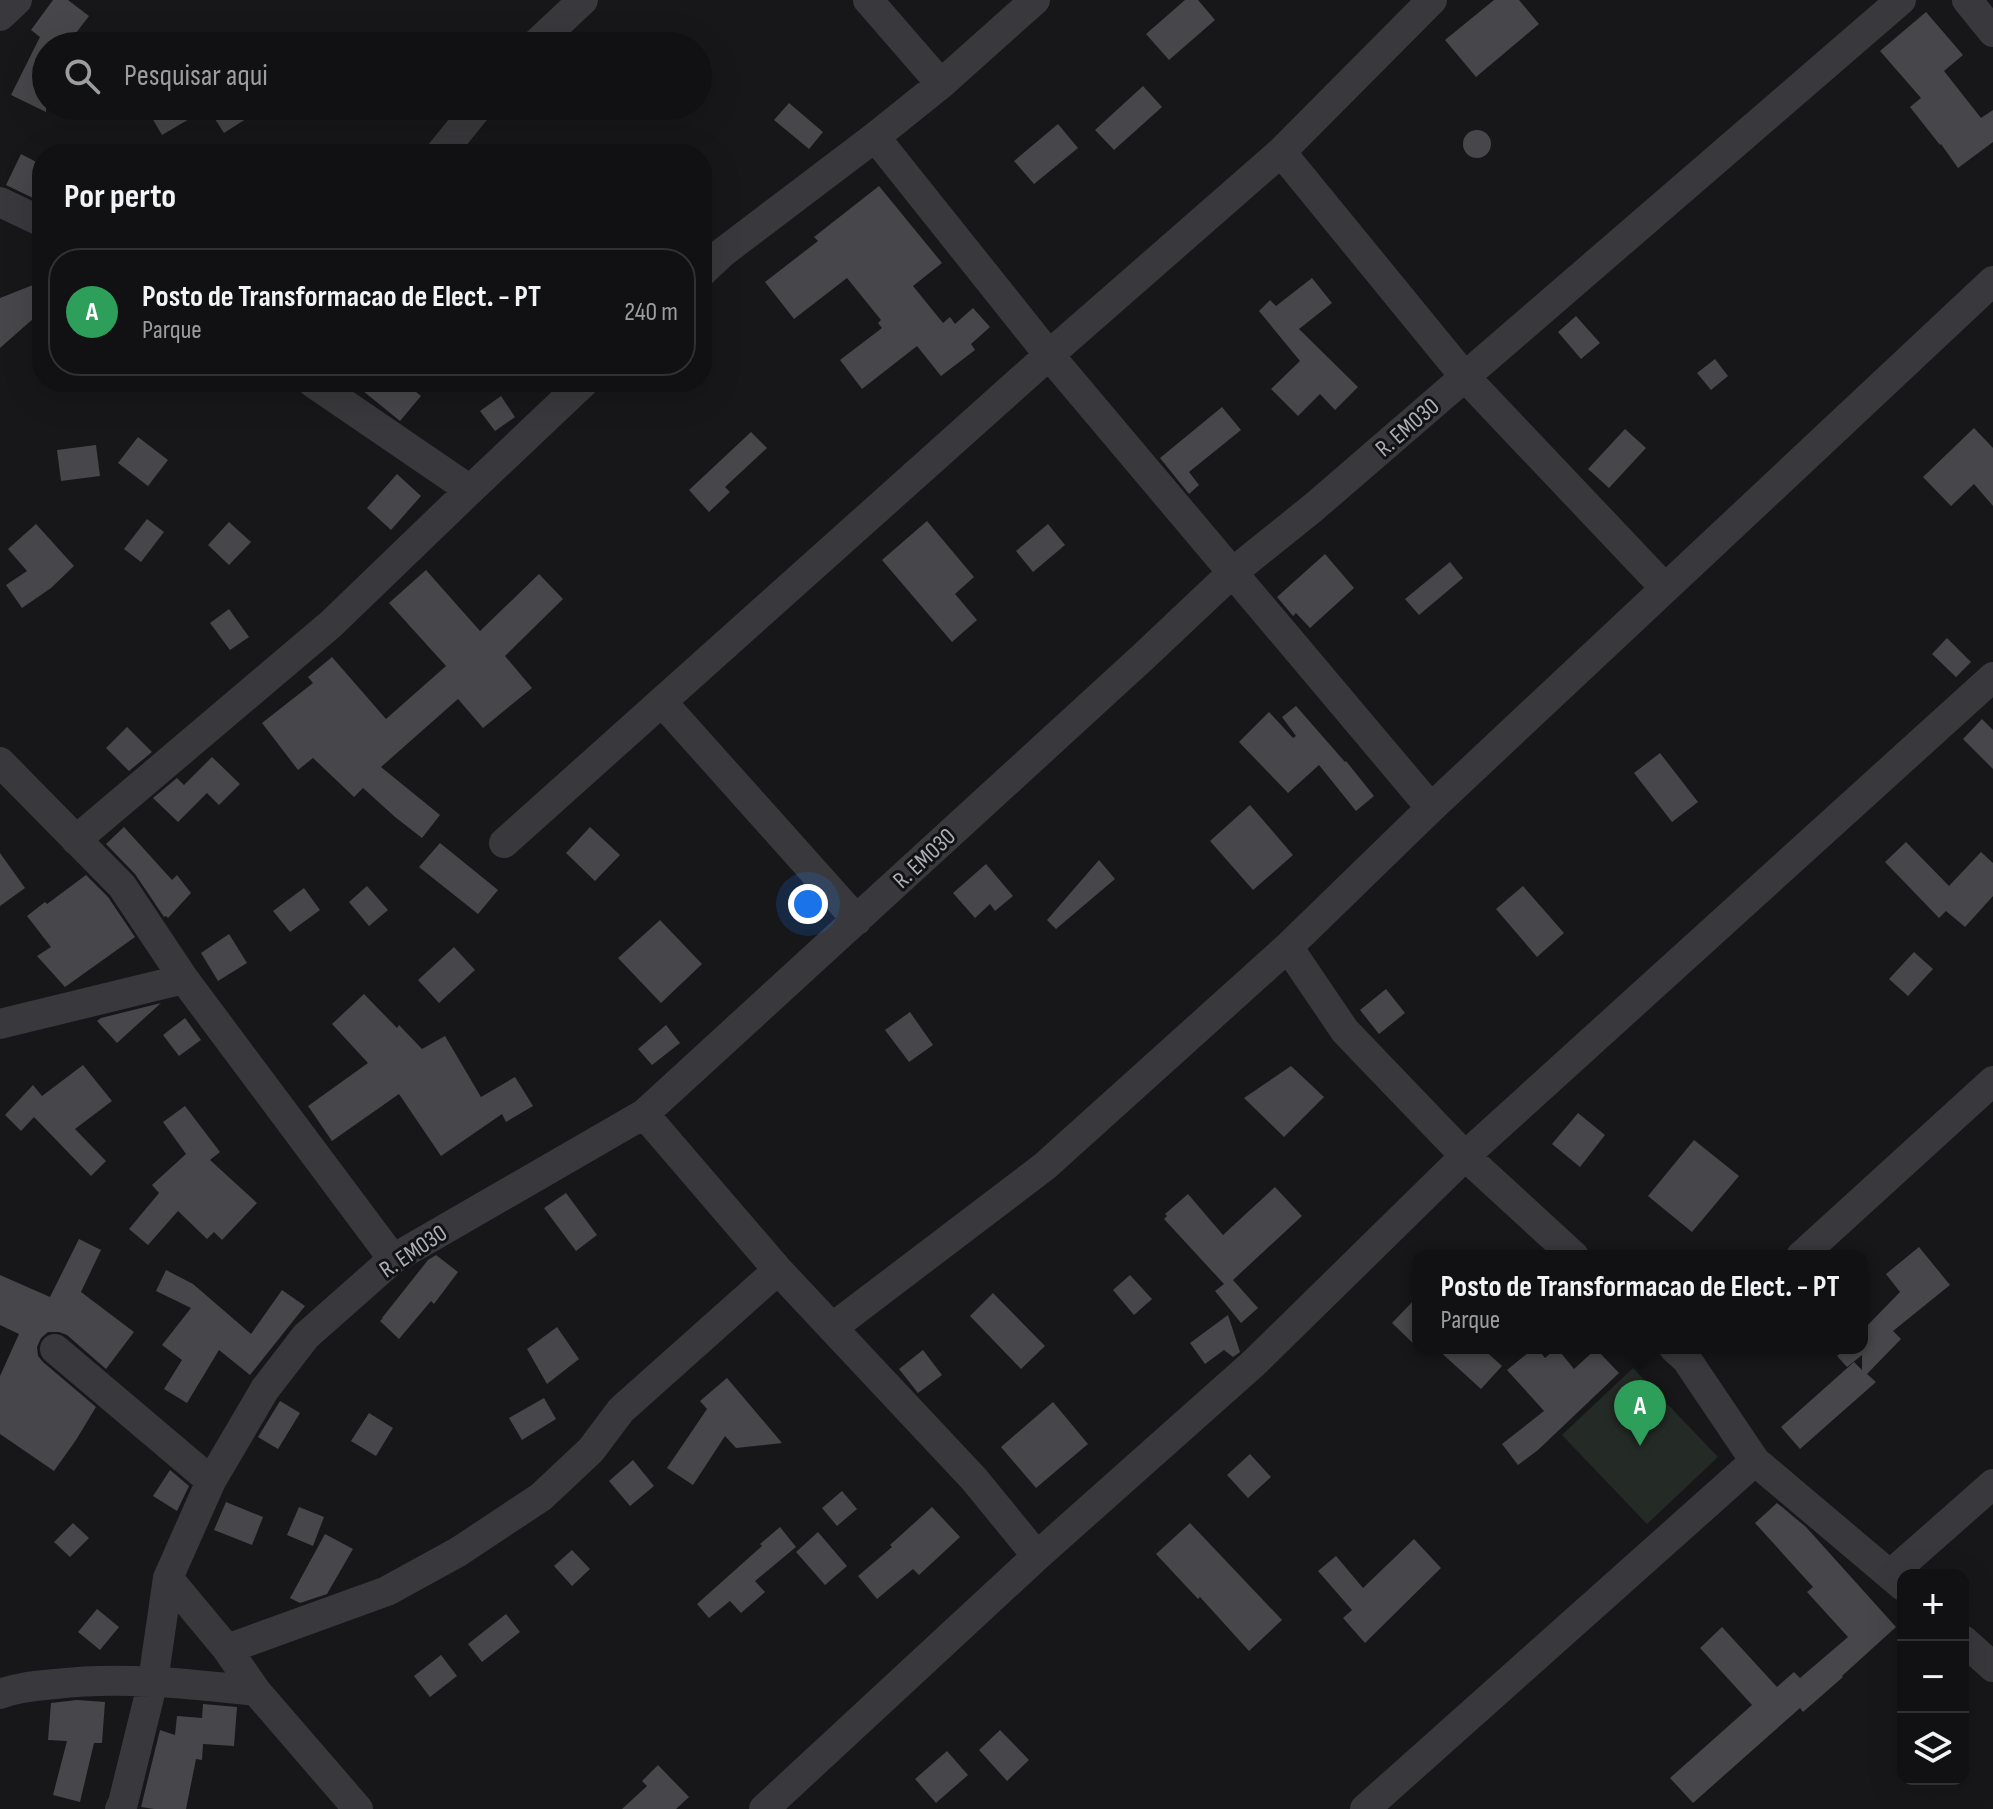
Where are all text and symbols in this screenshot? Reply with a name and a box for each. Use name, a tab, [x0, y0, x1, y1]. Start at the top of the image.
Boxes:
search box	[32, 32, 712, 120]
icon: search	[60, 54, 104, 98]
text: Pesquisar aqui	[124, 58, 268, 94]
text: Por perto	[64, 176, 176, 217]
text: Posto de Transformacao de Elect. - PT	[142, 279, 541, 315]
text: A	[86, 297, 98, 328]
text: 240 m	[624, 297, 678, 328]
text: Parque	[142, 315, 202, 346]
street label: R. EM030	[1369, 392, 1445, 463]
street label: R. EM030	[887, 822, 962, 895]
your location	[788, 884, 828, 924]
street label: R. EM030	[374, 1218, 453, 1284]
popup	[1412, 1250, 1868, 1354]
text: Posto de Transformacao de Elect. - PT	[1441, 1269, 1839, 1305]
text: Parque	[1441, 1305, 1500, 1336]
pin: A	[1614, 1380, 1666, 1446]
map controls	[1897, 1569, 1969, 1785]
button: +	[1897, 1569, 1969, 1641]
button: −	[1897, 1641, 1969, 1713]
button: layers	[1897, 1713, 1969, 1785]

